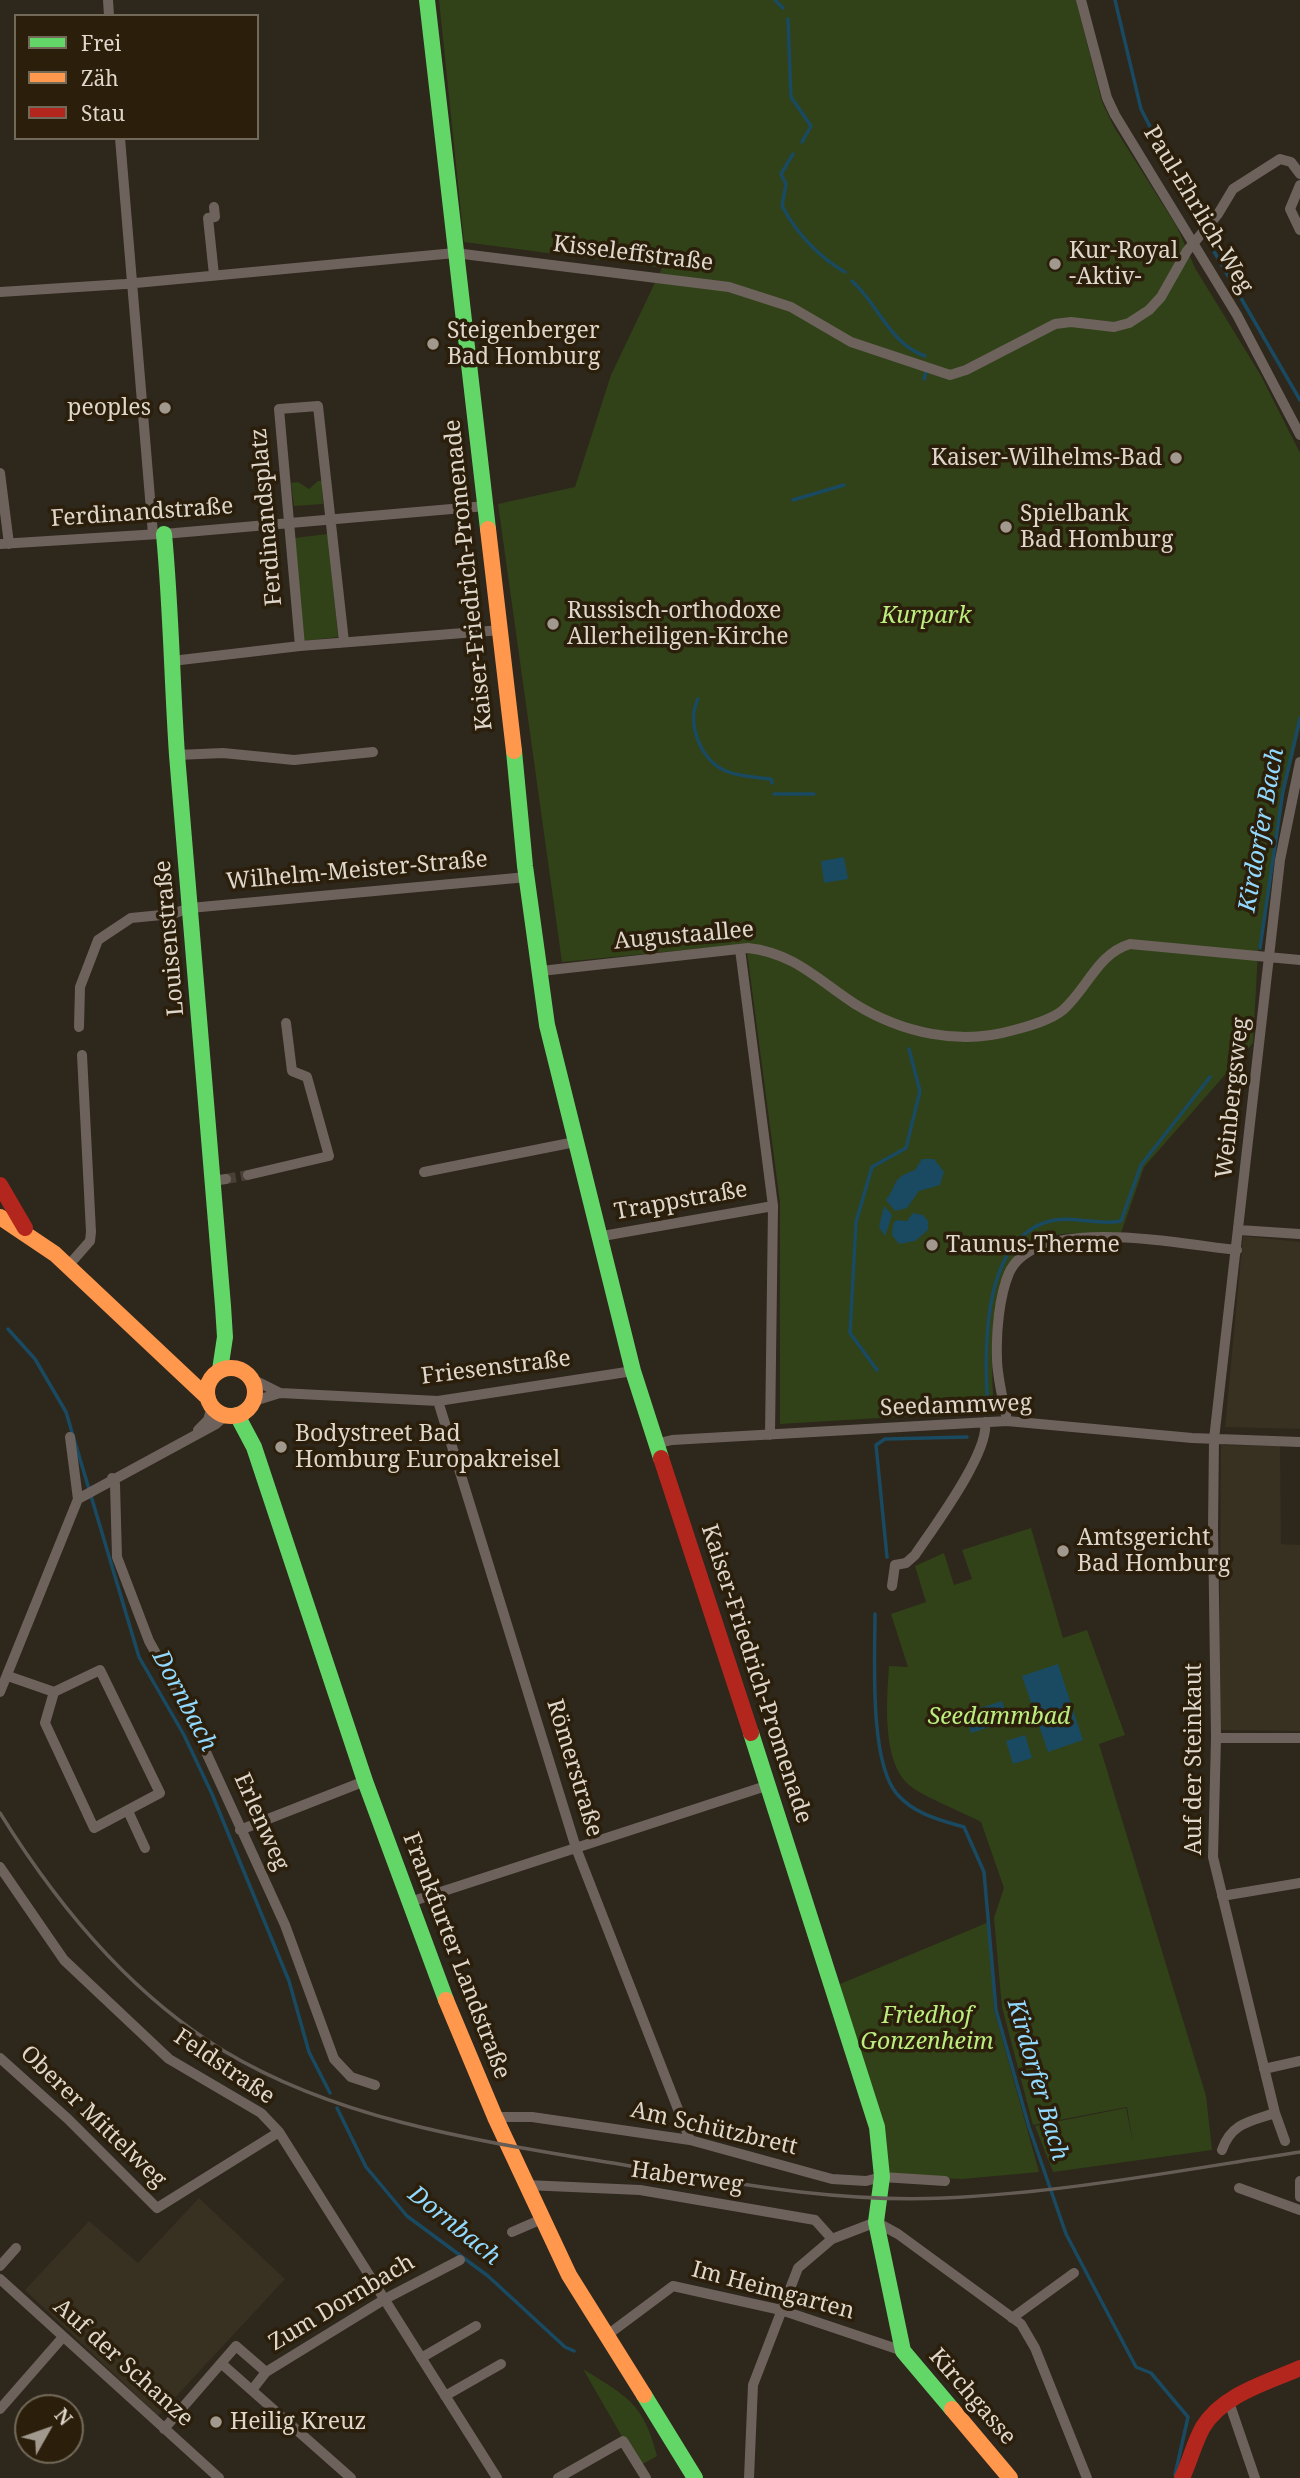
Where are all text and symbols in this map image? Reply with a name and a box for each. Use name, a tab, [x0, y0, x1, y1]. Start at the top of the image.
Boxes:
legend	[14, 14, 259, 140]
text: Frei	[81, 29, 121, 57]
text: Zäh	[81, 64, 119, 92]
text: Stau	[81, 99, 125, 127]
street label: Paul-Ehrlich-Weg	[1137, 121, 1259, 299]
street label: Kisseleffstraße	[551, 230, 715, 278]
place label: Kur-Royal -Aktiv-	[1069, 237, 1178, 291]
marker: Kur-Royal -Aktiv-	[1047, 256, 1063, 272]
place label: Steigenberger Bad Homburg	[447, 317, 600, 371]
marker: Steigenberger Bad Homburg	[425, 336, 441, 352]
place label: peoples	[67, 394, 151, 422]
marker: peoples	[157, 400, 173, 416]
street label: Kaiser-Friedrich-Promenade	[439, 418, 499, 732]
street label: Ferdinandsplatz	[245, 427, 289, 607]
place label: Kaiser-Wilhelms-Bad	[931, 444, 1162, 472]
marker: Kaiser-Wilhelms-Bad	[1168, 450, 1184, 466]
street label: Ferdinandstraße	[50, 493, 234, 533]
place label: Spielbank Bad Homburg	[1020, 500, 1173, 554]
marker: Spielbank Bad Homburg	[998, 519, 1014, 535]
place label: Russisch-orthodoxe Allerheiligen-Kirche	[567, 597, 789, 651]
park label: Kurpark	[881, 602, 971, 630]
marker: Russisch-orthodoxe Allerheiligen-Kirche	[545, 616, 561, 632]
water label: Kirdorfer Bach	[1233, 746, 1291, 914]
street label: Wilhelm-Meister-Straße	[225, 846, 489, 896]
street label: Louisenstraße	[149, 859, 191, 1017]
street label: Augustaallee	[613, 916, 755, 956]
street label: Weinbergsweg	[1211, 1016, 1255, 1180]
street label: Trappstraße	[612, 1176, 750, 1226]
place label: Taunus-Therme	[946, 1231, 1120, 1259]
marker: Taunus-Therme	[924, 1237, 940, 1253]
street label: Friesenstraße	[420, 1345, 572, 1391]
street label: Seedammweg	[879, 1390, 1033, 1422]
place label: Bodystreet Bad Homburg Europakreisel	[295, 1420, 560, 1474]
marker: Bodystreet Bad Homburg Europakreisel	[273, 1439, 289, 1455]
street label: Kaiser-Friedrich-Promenade	[695, 1521, 817, 1827]
place label: Amtsgericht Bad Homburg	[1077, 1524, 1230, 1578]
marker: Amtsgericht Bad Homburg	[1055, 1543, 1071, 1559]
water label: Dornbach	[145, 1646, 223, 1756]
street label: Auf der Steinkaut	[1180, 1663, 1208, 1855]
street label: Römerstraße	[540, 1696, 608, 1840]
park label: Seedammbad	[928, 1703, 1070, 1731]
street label: Erlenweg	[227, 1769, 295, 1875]
street label: Frankfurter Landstraße	[396, 1829, 516, 2083]
water label: Kirdorfer Bach	[1000, 1996, 1074, 2164]
park label: Friedhof Gonzenheim	[861, 2002, 993, 2056]
street label: Feldstraße	[169, 2023, 279, 2111]
street label: Oberer Mittelweg	[14, 2040, 172, 2194]
street label: Am Schützbrett	[628, 2096, 800, 2162]
street label: Haberweg	[629, 2156, 745, 2200]
water label: Dornbach	[402, 2180, 506, 2272]
street label: Zum Dornbach	[264, 2249, 420, 2357]
street label: Im Heimgarten	[689, 2256, 857, 2326]
street label: Auf der Schanze	[47, 2293, 199, 2433]
street label: Kirchgasse	[923, 2343, 1021, 2451]
north arrow	[14, 2394, 84, 2464]
text: N	[49, 2403, 78, 2431]
place label: Heilig Kreuz	[230, 2408, 366, 2436]
marker: Heilig Kreuz	[208, 2414, 224, 2430]

